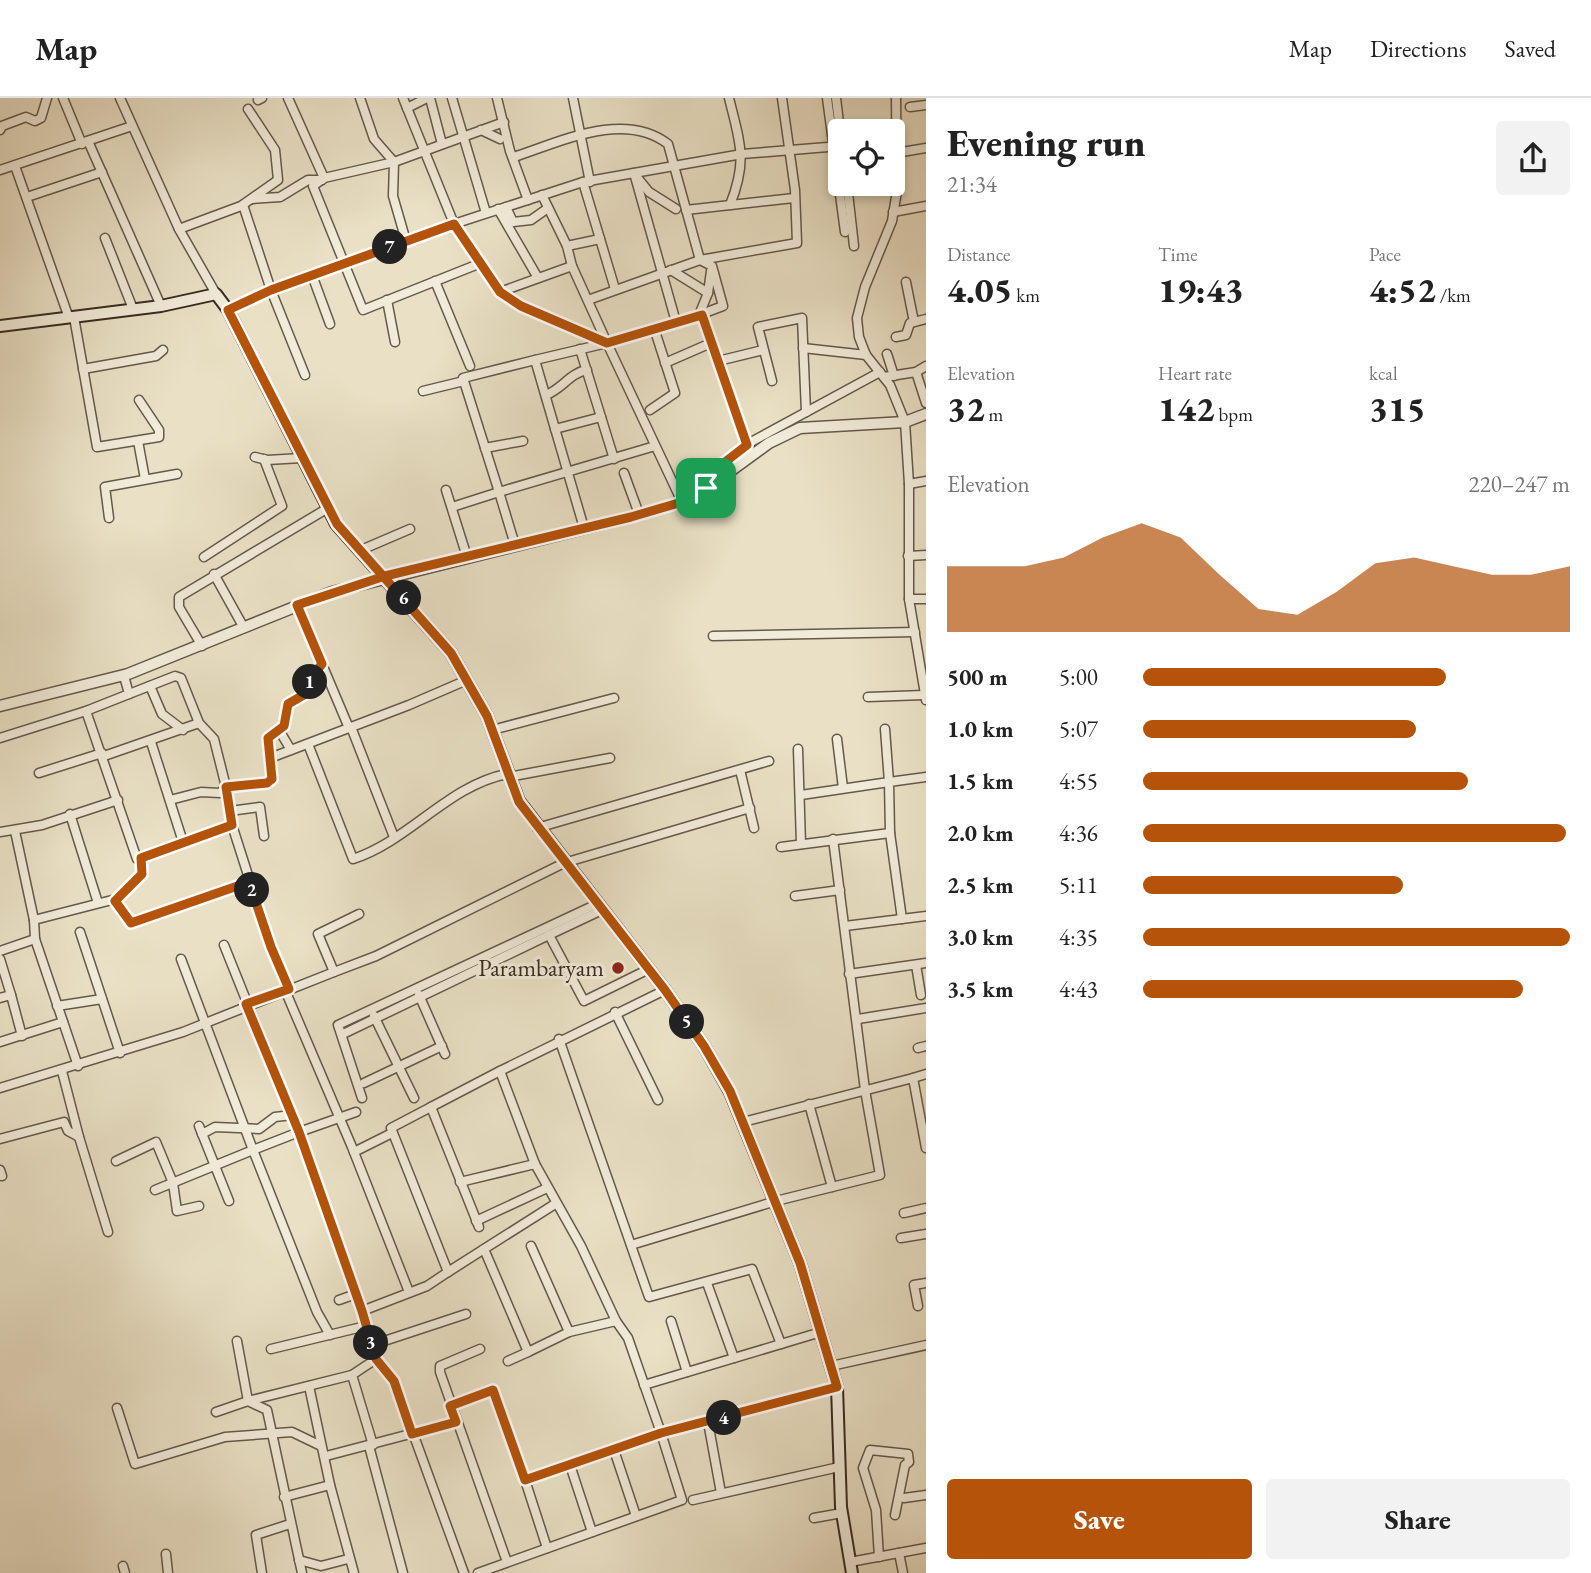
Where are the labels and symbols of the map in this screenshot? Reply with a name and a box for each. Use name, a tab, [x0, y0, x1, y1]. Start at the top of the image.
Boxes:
pin: 7	[372, 230, 408, 264]
pin	[676, 458, 736, 518]
pin: 6	[386, 580, 422, 616]
pin: 1	[292, 664, 328, 700]
pin: 2	[234, 872, 270, 908]
place label: Parambaryam	[478, 952, 604, 983]
marker: Parambaryam	[610, 960, 626, 976]
pin: 5	[670, 1004, 704, 1040]
pin: 3	[354, 1326, 388, 1360]
pin: 4	[706, 1400, 742, 1436]

